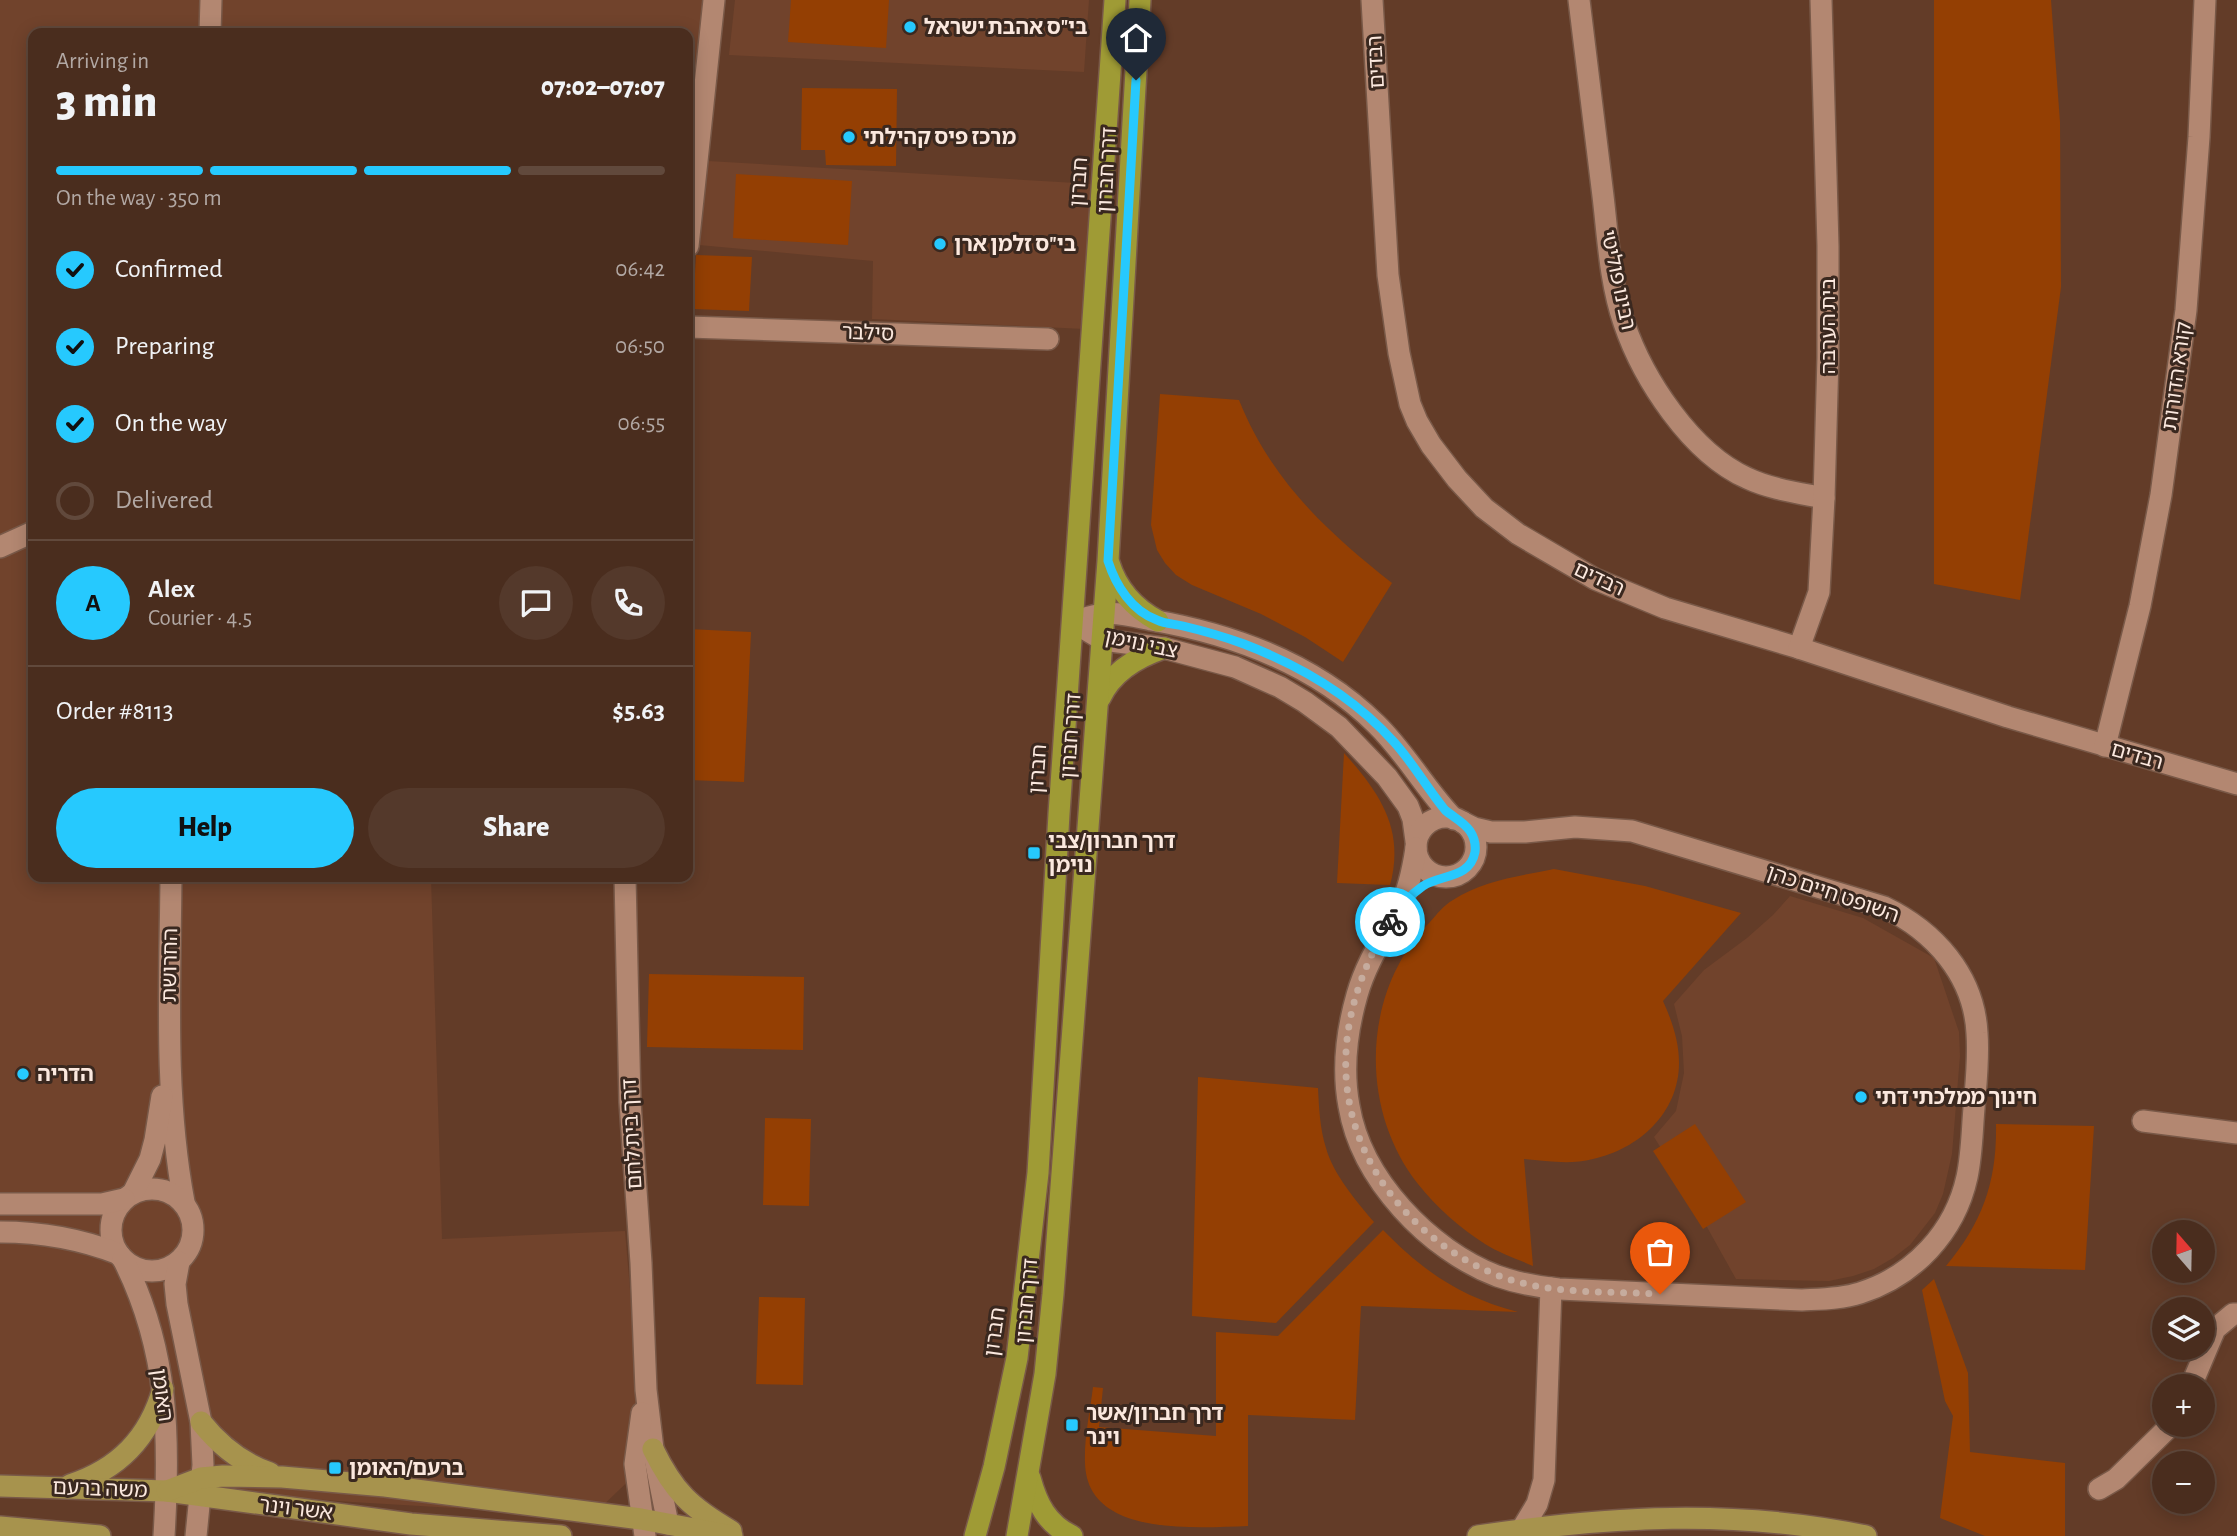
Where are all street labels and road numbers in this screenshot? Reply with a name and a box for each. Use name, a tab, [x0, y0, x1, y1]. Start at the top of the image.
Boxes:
street label: רבדים	[1364, 35, 1388, 89]
street label: דרך חברון	[1094, 127, 1120, 213]
street label: חברון	[1067, 157, 1091, 207]
street label: רבינו פוליטי	[1597, 228, 1639, 332]
street label: בית הערבה	[1818, 278, 1839, 374]
street label: קורא הדורות	[2159, 320, 2195, 432]
street label: סילבר	[842, 322, 894, 344]
street label: רבדים	[1570, 558, 1628, 600]
street label: צבי נוימן	[1103, 626, 1179, 662]
street label: דרך חברון	[1058, 692, 1084, 780]
street label: רבדים	[2109, 739, 2165, 773]
street label: חברון	[1026, 744, 1050, 794]
street label: השופט חיים כהן	[1764, 862, 1902, 926]
street label: החרושת	[159, 928, 181, 1002]
street label: דרך בית לחם	[619, 1078, 645, 1190]
street label: דרך חברון	[1013, 1257, 1041, 1345]
street label: חברון	[981, 1306, 1009, 1358]
street label: האומן	[148, 1367, 176, 1423]
street label: משה ברעם	[52, 1477, 148, 1501]
street label: אשר וינר	[258, 1494, 334, 1524]

